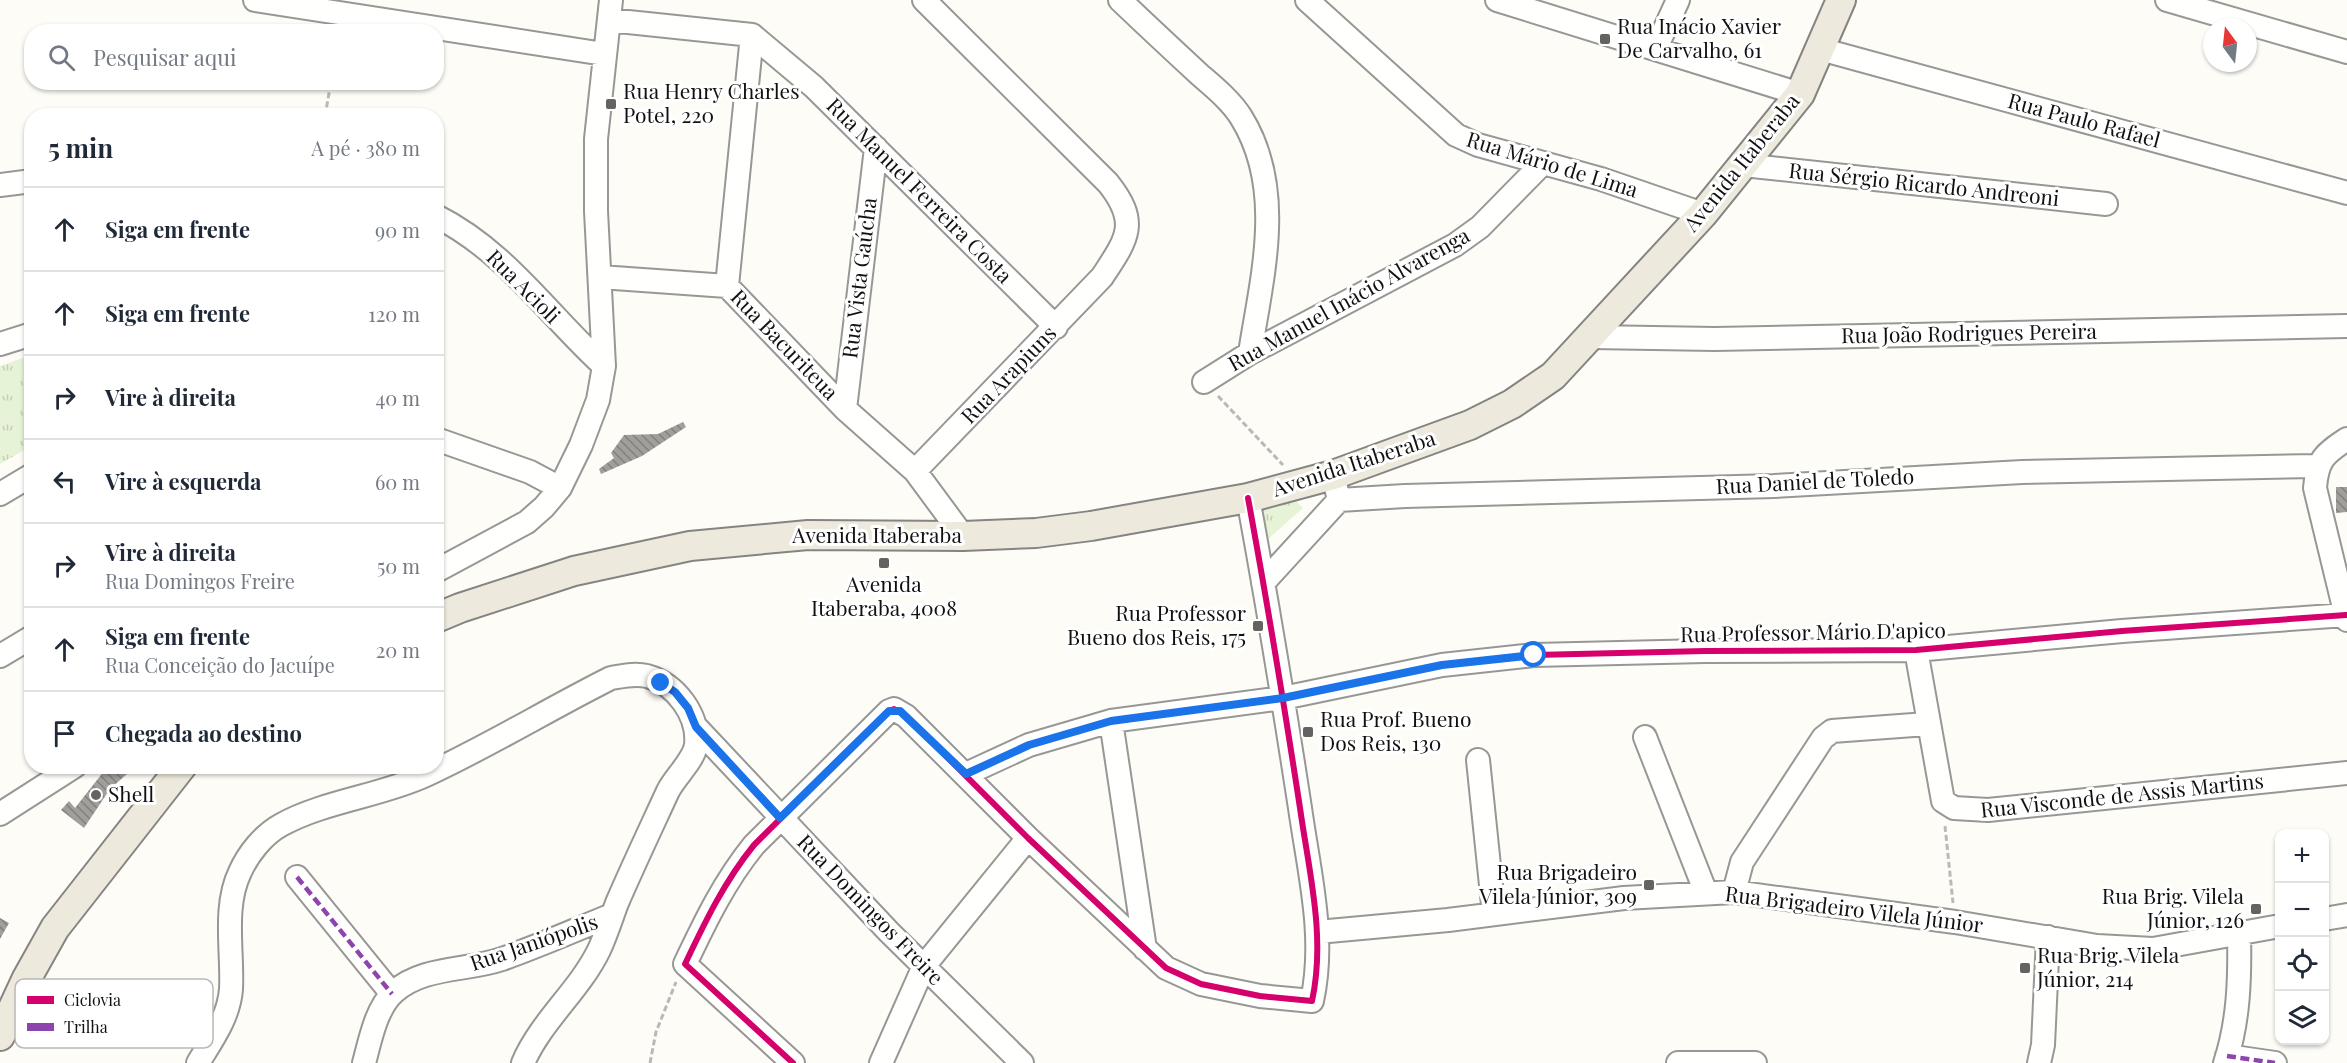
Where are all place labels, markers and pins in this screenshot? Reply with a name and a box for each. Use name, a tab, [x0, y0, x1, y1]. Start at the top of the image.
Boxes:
place label: Rua Inácio Xavier De Carvalho, 61	[1617, 11, 1782, 63]
marker: Rua Inácio Xavier De Carvalho, 61	[1598, 32, 1612, 46]
place label: Rua Henry Charles Potel, 220	[623, 76, 800, 128]
marker: Rua Henry Charles Potel, 220	[604, 97, 618, 111]
marker: Avenida Itaberaba, 4008	[877, 556, 891, 570]
place label: Avenida Itaberaba, 4008	[811, 569, 957, 621]
place label: Rua Professor Bueno dos Reis, 175	[1067, 598, 1247, 650]
marker: Rua Professor Bueno dos Reis, 175	[1251, 619, 1265, 633]
place label: Rua Prof. Bueno Dos Reis, 130	[1320, 704, 1471, 756]
marker: Rua Prof. Bueno Dos Reis, 130	[1301, 725, 1315, 739]
place label: Shell	[108, 779, 154, 807]
marker: Shell	[89, 788, 103, 802]
place label: Rua Brigadeiro Vilela Júnior, 309	[1478, 857, 1637, 909]
marker: Rua Brigadeiro Vilela Júnior, 309	[1642, 878, 1656, 892]
place label: Rua Brig. Vilela Júnior, 126	[2102, 881, 2245, 933]
marker: Rua Brig. Vilela Júnior, 126	[2249, 902, 2263, 916]
place label: Rua Brig. Vilela Júnior, 214	[2036, 940, 2180, 992]
marker: Rua Brig. Vilela Júnior, 214	[2018, 961, 2032, 975]

